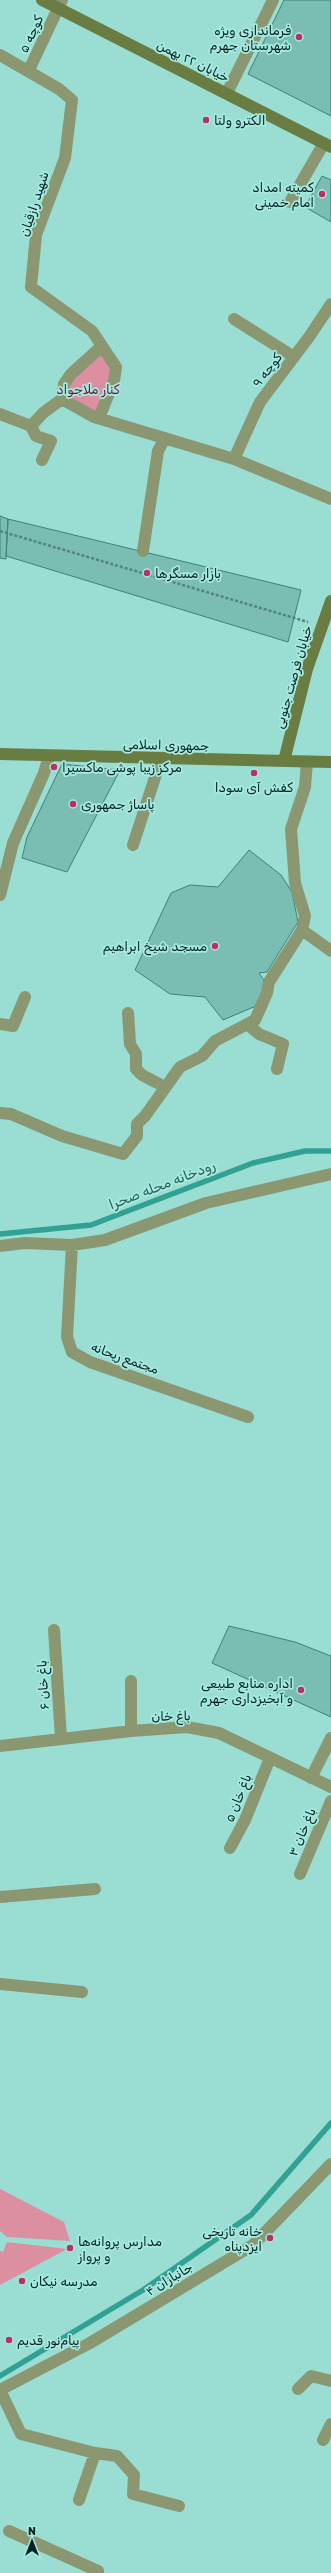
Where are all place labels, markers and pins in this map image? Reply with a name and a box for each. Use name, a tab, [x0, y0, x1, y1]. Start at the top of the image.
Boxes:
place label: فرمانداری ویژه شهرستان جهرم	[210, 23, 291, 54]
marker: فرمانداری ویژه شهرستان جهرم	[294, 32, 304, 42]
place label: الکترو ولتا	[214, 113, 266, 129]
marker: الکترو ولتا	[201, 115, 211, 125]
place label: کمیته امداد امام خمینی	[252, 180, 314, 211]
marker: کمیته امداد امام خمینی	[317, 189, 327, 199]
place label: بازار مسگرها	[155, 566, 221, 582]
marker: بازار مسگرها	[142, 568, 152, 578]
place label: مرکز زیبا پوشی ماکسیرا	[62, 760, 182, 776]
marker: مرکز زیبا پوشی ماکسیرا	[49, 762, 59, 772]
marker: کفش آی سودا	[249, 768, 259, 778]
place label: کفش آی سودا	[215, 780, 293, 796]
place label: پاساژ جمهوری	[81, 797, 155, 813]
marker: پاساژ جمهوری	[68, 799, 78, 809]
place label: مسجد شیخ ابراهیم	[103, 939, 207, 956]
marker: مسجد شیخ ابراهیم	[210, 941, 220, 951]
place label: اداره منابع طبیعی و آبخیزداری جهرم	[200, 1676, 293, 1707]
marker: اداره منابع طبیعی و آبخیزداری جهرم	[296, 1685, 306, 1695]
place label: خانه تاریخی ایزدپناه	[202, 2224, 262, 2255]
marker: خانه تاریخی ایزدپناه	[265, 2233, 275, 2243]
place label: مدارس پروانه‌ها و پرواز	[77, 2234, 162, 2265]
marker: مدارس پروانه‌ها و پرواز	[65, 2243, 75, 2253]
place label: مدرسه نیکان	[30, 2274, 97, 2290]
marker: مدرسه نیکان	[17, 2276, 27, 2286]
place label: پیام‌نور قدیم	[17, 2333, 80, 2349]
marker: پیام‌نور قدیم	[4, 2335, 14, 2345]

